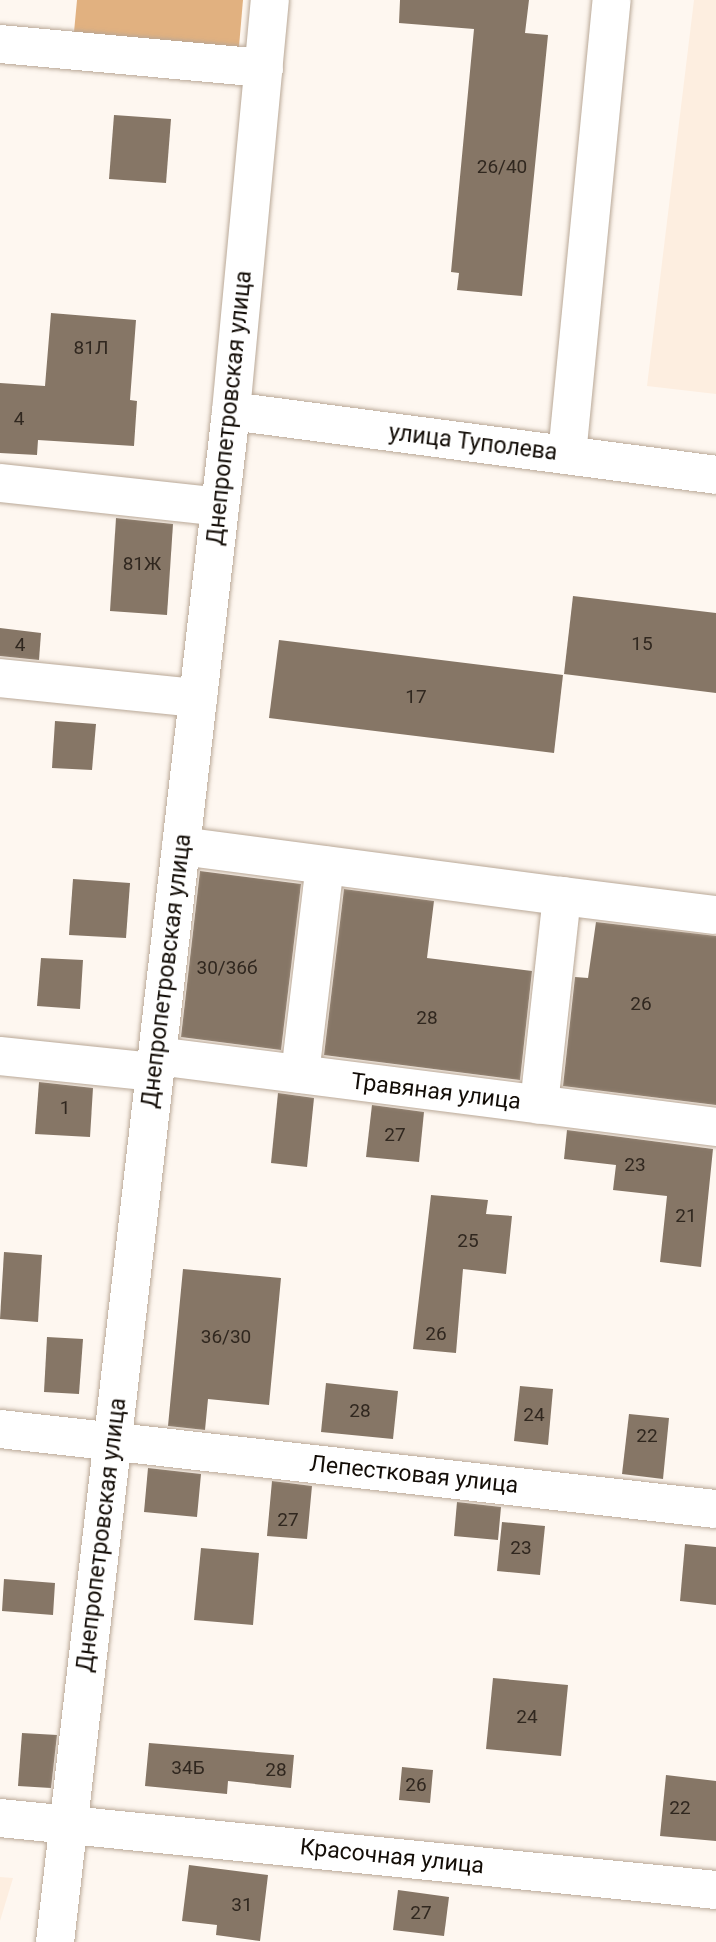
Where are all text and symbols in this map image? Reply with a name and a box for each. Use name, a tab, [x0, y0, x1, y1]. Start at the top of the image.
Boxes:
house number: 26/40	[477, 156, 527, 178]
street label: Днепропетровская улица	[202, 269, 258, 547]
house number: 81Л	[74, 337, 108, 359]
house number: 4	[14, 408, 24, 430]
street label: улица Туполева	[387, 419, 559, 467]
house number: 81Ж	[123, 553, 161, 575]
house number: 15	[631, 633, 653, 655]
house number: 4	[15, 634, 25, 656]
house number: 17	[405, 686, 427, 708]
street label: Днепропетровская улица	[136, 832, 198, 1110]
house number: 30/36б	[196, 957, 258, 979]
house number: 26	[630, 993, 652, 1015]
house number: 28	[416, 1007, 438, 1029]
street label: Травяная улица	[349, 1068, 523, 1116]
house number: 1	[60, 1097, 70, 1119]
house number: 27	[384, 1124, 406, 1146]
house number: 23	[624, 1154, 646, 1176]
house number: 21	[675, 1205, 697, 1227]
house number: 25	[457, 1230, 479, 1252]
house number: 26	[425, 1323, 447, 1345]
house number: 36/30	[201, 1326, 251, 1348]
street label: Днепропетровская улица	[71, 1396, 133, 1674]
house number: 28	[349, 1400, 371, 1422]
house number: 24	[523, 1404, 545, 1426]
house number: 22	[636, 1425, 658, 1447]
street label: Лепестковая улица	[308, 1450, 520, 1500]
house number: 27	[277, 1509, 299, 1531]
house number: 23	[510, 1537, 532, 1559]
house number: 24	[516, 1706, 538, 1728]
house number: 34Б	[171, 1757, 205, 1779]
house number: 28	[265, 1759, 287, 1781]
house number: 26	[405, 1774, 427, 1796]
house number: 22	[669, 1797, 691, 1819]
street label: Красочная улица	[299, 1834, 485, 1880]
house number: 31	[231, 1894, 253, 1916]
house number: 27	[410, 1902, 432, 1924]

